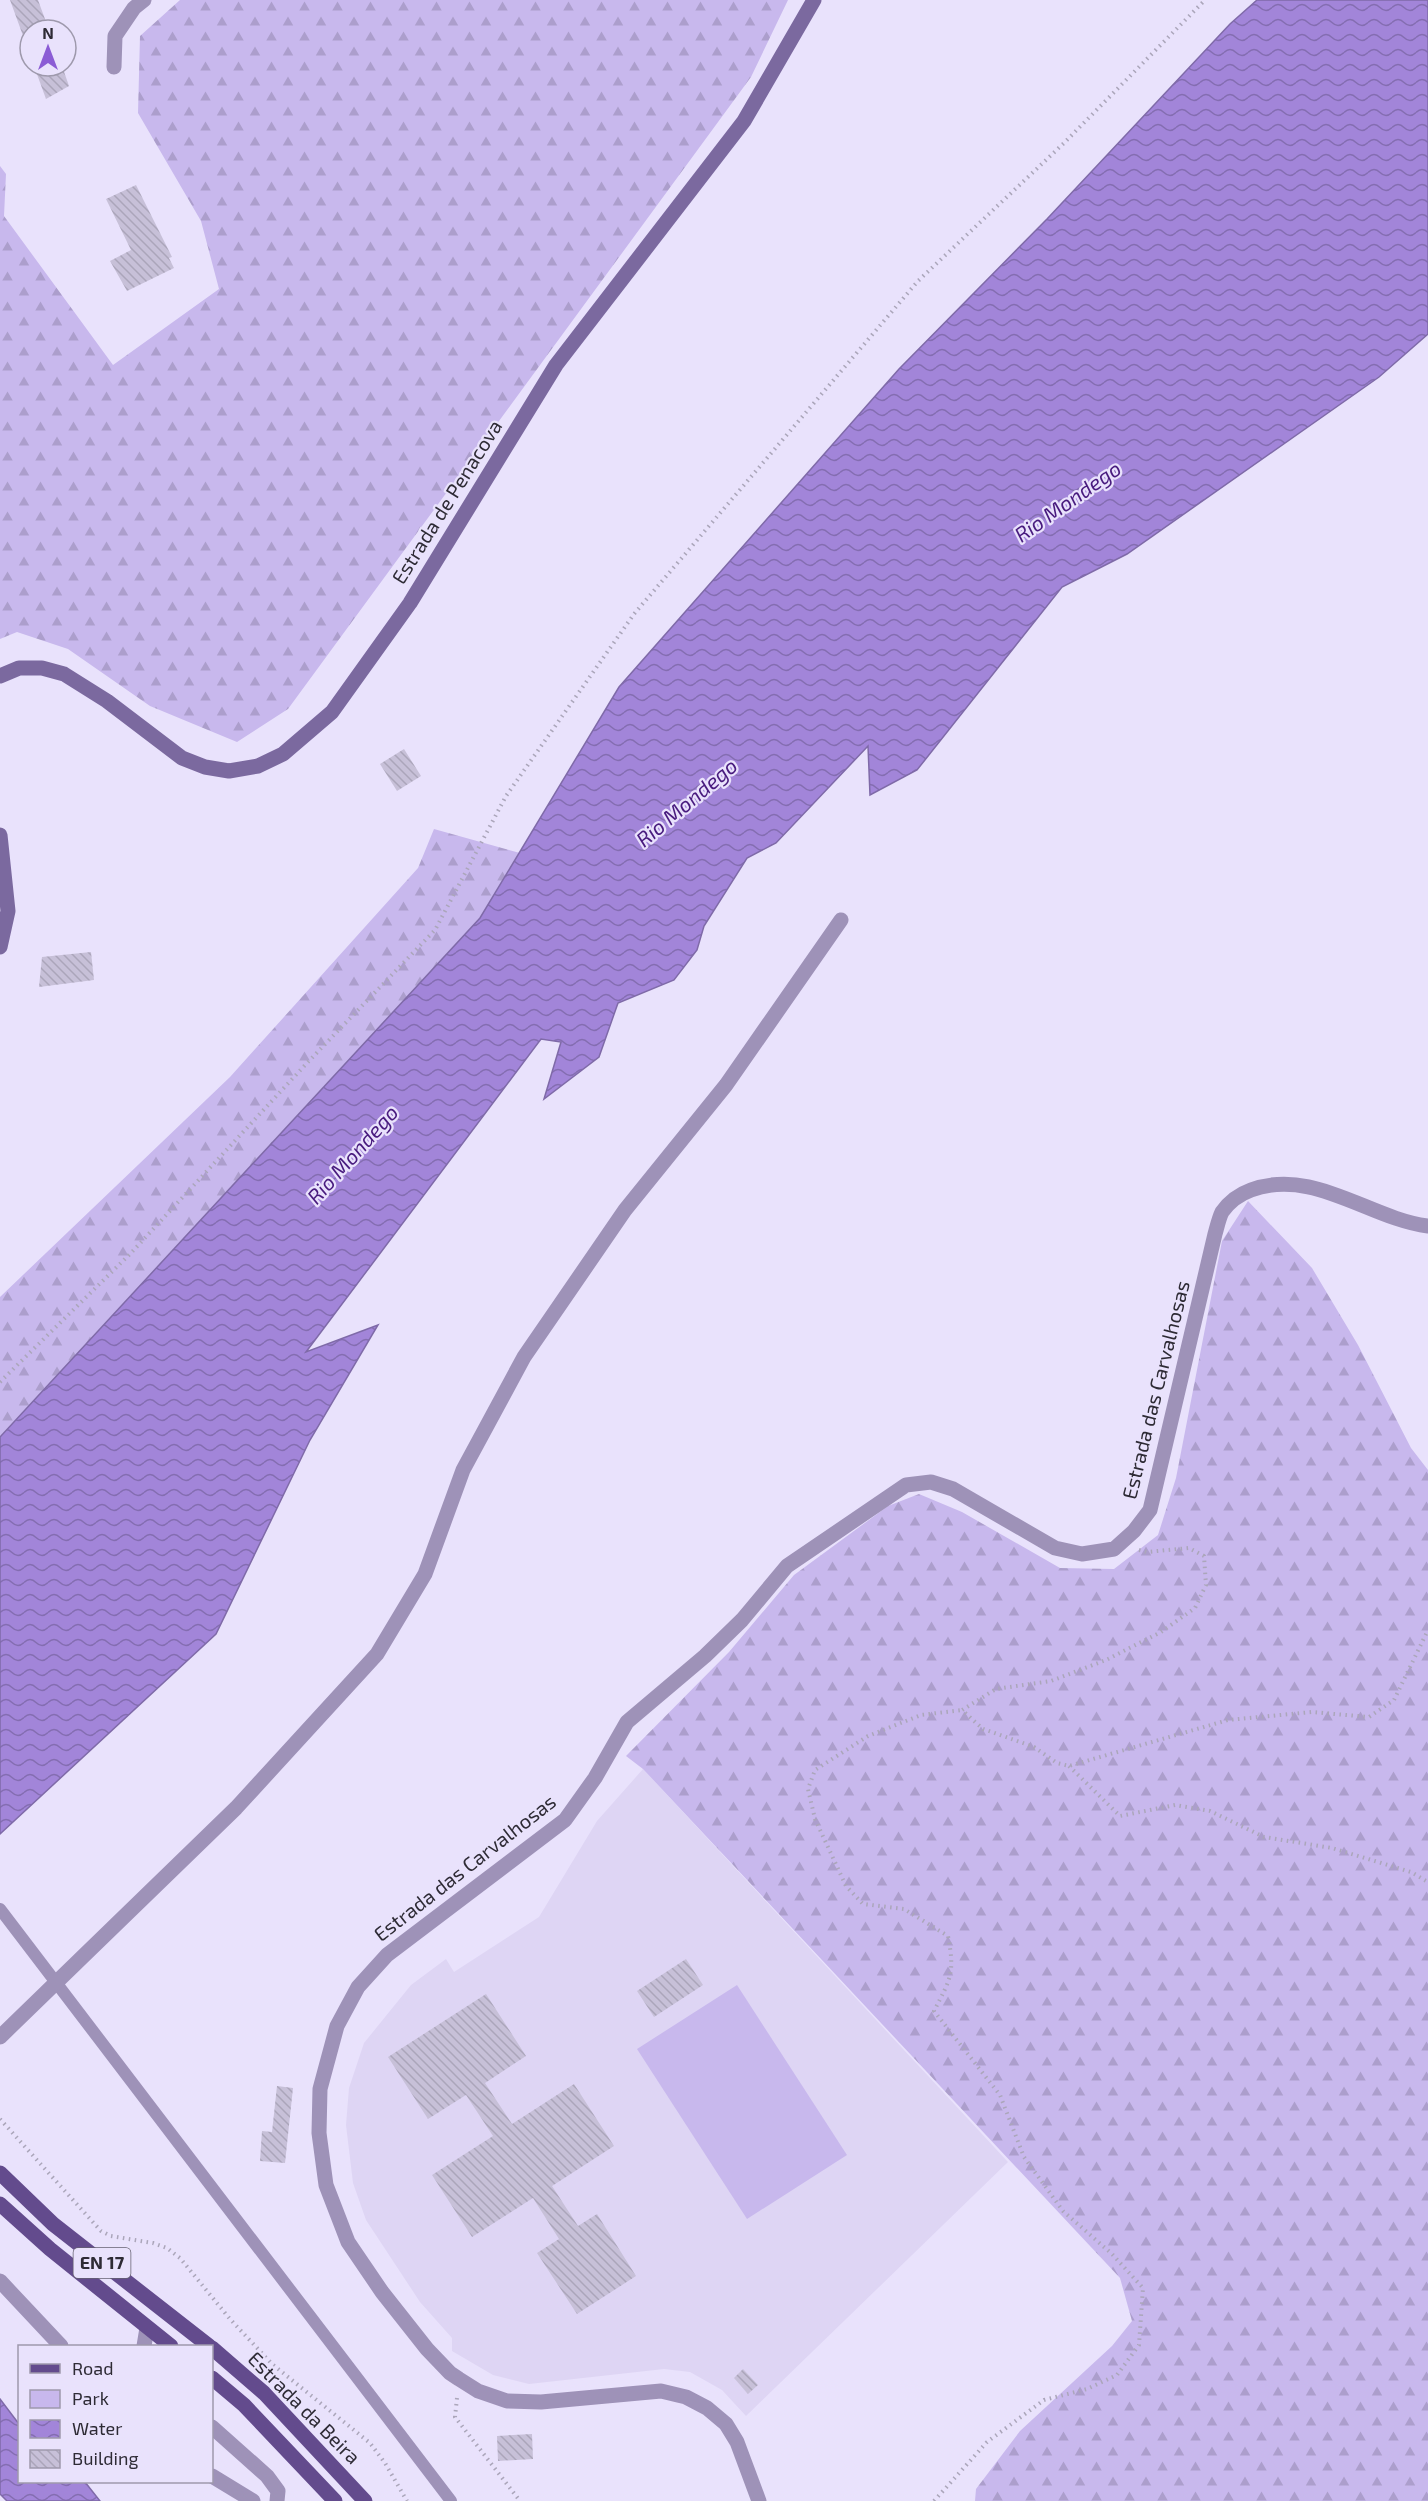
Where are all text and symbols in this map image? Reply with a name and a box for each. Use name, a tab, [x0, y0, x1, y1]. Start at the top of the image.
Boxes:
north arrow	[18, 18, 78, 78]
text: N	[42, 23, 54, 42]
street label: Estrada de Penacova	[386, 415, 506, 588]
water label: Rio Mondego	[1009, 455, 1125, 547]
water label: Rio Mondego	[630, 752, 742, 851]
water label: Rio Mondego	[301, 1099, 403, 1209]
street label: Estrada das Carvalhosas	[1116, 1278, 1194, 1501]
street label: Estrada das Carvalhosas	[369, 1789, 560, 1946]
road number: EN 17	[74, 2248, 130, 2278]
legend	[18, 2345, 213, 2483]
street label: Estrada da Beira	[244, 2346, 366, 2468]
text: Road	[72, 2357, 113, 2379]
text: Park	[72, 2387, 109, 2409]
text: Water	[72, 2417, 122, 2439]
text: Building	[72, 2447, 139, 2469]

